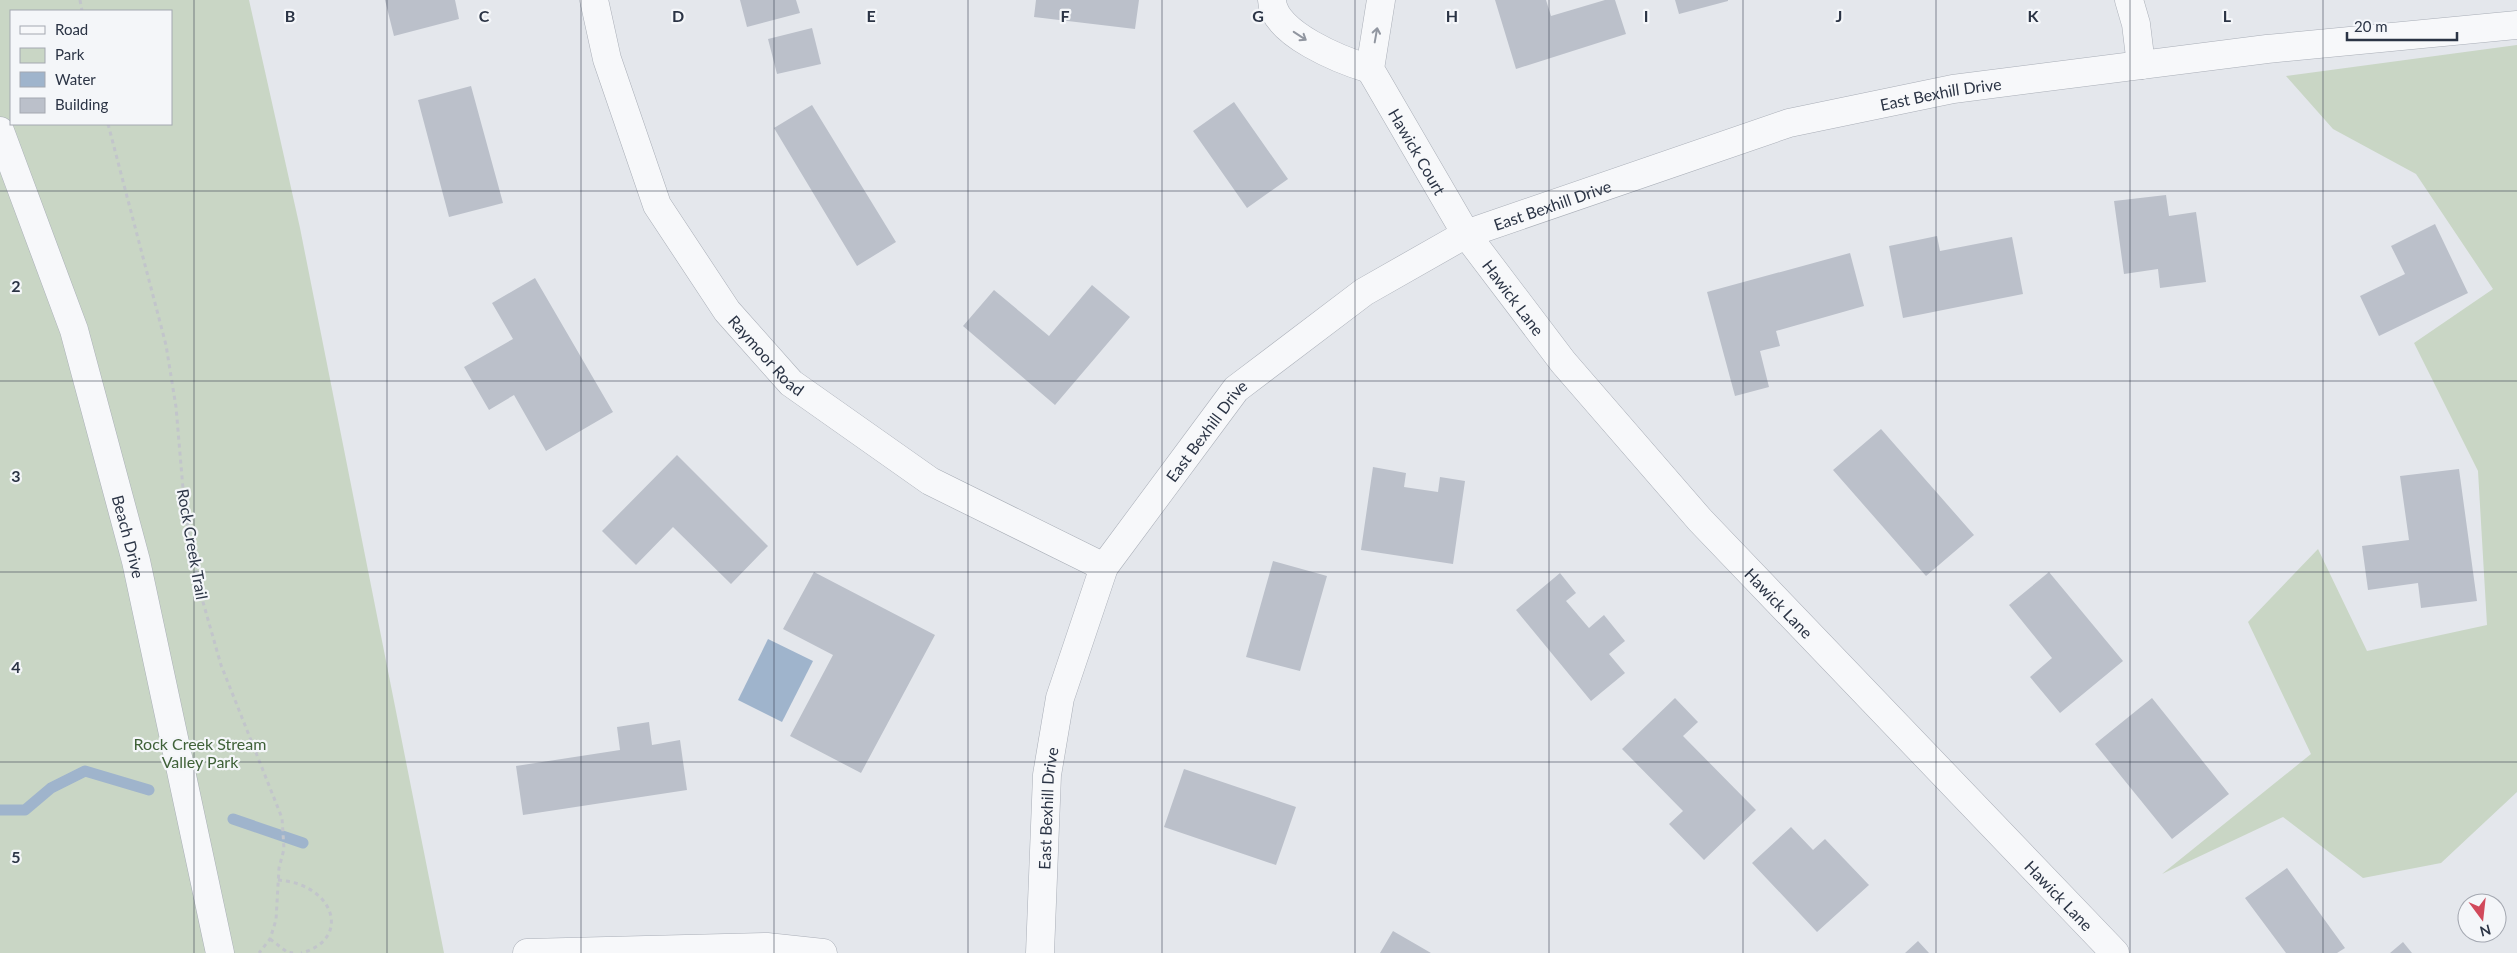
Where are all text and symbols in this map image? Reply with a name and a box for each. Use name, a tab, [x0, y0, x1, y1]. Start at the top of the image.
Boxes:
text: B	[285, 6, 295, 25]
text: C	[479, 6, 490, 25]
text: D	[672, 6, 684, 25]
text: E	[866, 6, 876, 25]
text: F	[1060, 6, 1070, 25]
text: G	[1252, 6, 1264, 25]
text: H	[1446, 6, 1458, 25]
text: I	[1644, 6, 1648, 25]
text: J	[1836, 6, 1842, 25]
text: K	[2028, 6, 2040, 25]
text: L	[2223, 6, 2232, 25]
legend	[10, 10, 172, 125]
scale bar	[2347, 10, 2457, 42]
text: 20 m	[2354, 17, 2388, 35]
text: Road	[55, 20, 88, 38]
one-way arrow	[1372, 27, 1382, 43]
one-way arrow	[1293, 32, 1307, 42]
text: Park	[55, 45, 85, 63]
text: Water	[55, 70, 96, 88]
street label: East Bexhill Drive	[1878, 73, 2002, 113]
text: Building	[55, 95, 108, 113]
street label: Hawick Court	[1385, 105, 1450, 198]
street label: East Bexhill Drive	[1491, 175, 1613, 233]
street label: Hawick Lane	[1479, 256, 1549, 339]
text: 2	[11, 276, 21, 295]
street label: Raymoor Road	[725, 311, 808, 399]
street label: East Bexhill Drive	[1161, 375, 1250, 485]
text: 3	[11, 466, 21, 485]
street label: Rock Creek Trail	[174, 487, 212, 601]
street label: Beach Drive	[109, 493, 149, 580]
street label: Hawick Lane	[1741, 564, 1817, 642]
text: 4	[11, 657, 21, 676]
park label: Rock Creek Stream Valley Park	[134, 734, 266, 771]
street label: East Bexhill Drive	[1034, 745, 1061, 870]
text: 5	[11, 847, 21, 866]
street label: Hawick Lane	[2022, 856, 2097, 934]
north arrow	[2457, 893, 2507, 943]
text: N	[2478, 921, 2493, 941]

